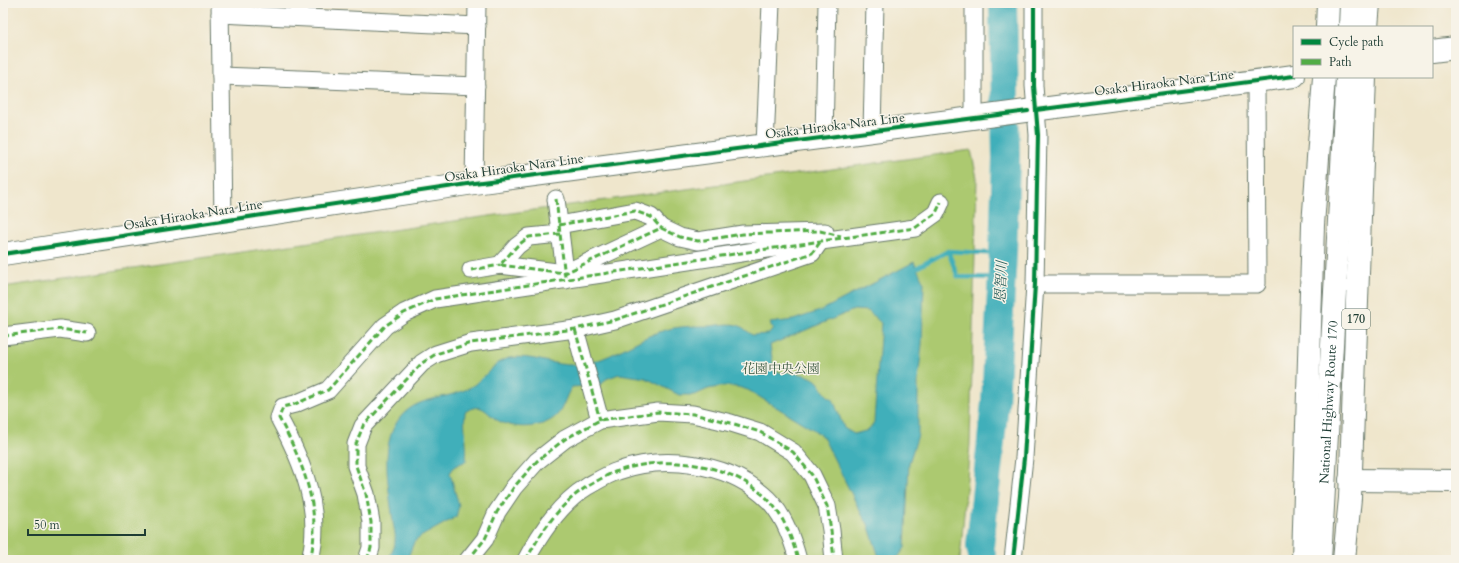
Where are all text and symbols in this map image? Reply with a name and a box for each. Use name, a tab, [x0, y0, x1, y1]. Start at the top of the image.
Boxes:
legend	[1293, 26, 1433, 78]
text: Cycle path	[1329, 34, 1384, 50]
text: Path	[1329, 54, 1352, 70]
street label: Osaka Hiraoka Nara Line	[1093, 65, 1235, 101]
street label: Osaka Hiraoka Nara Line	[764, 108, 906, 144]
street label: Osaka Hiraoka Nara Line	[443, 149, 585, 187]
street label: Osaka Hiraoka Nara Line	[122, 195, 264, 235]
water label: 恩智川	[990, 259, 1012, 303]
road number: 170	[1342, 309, 1370, 329]
street label: National Highway Route 170	[1315, 320, 1342, 484]
park label: 花園中央公園	[742, 360, 820, 378]
scale bar	[28, 511, 145, 537]
text: 50 m	[34, 517, 61, 533]

